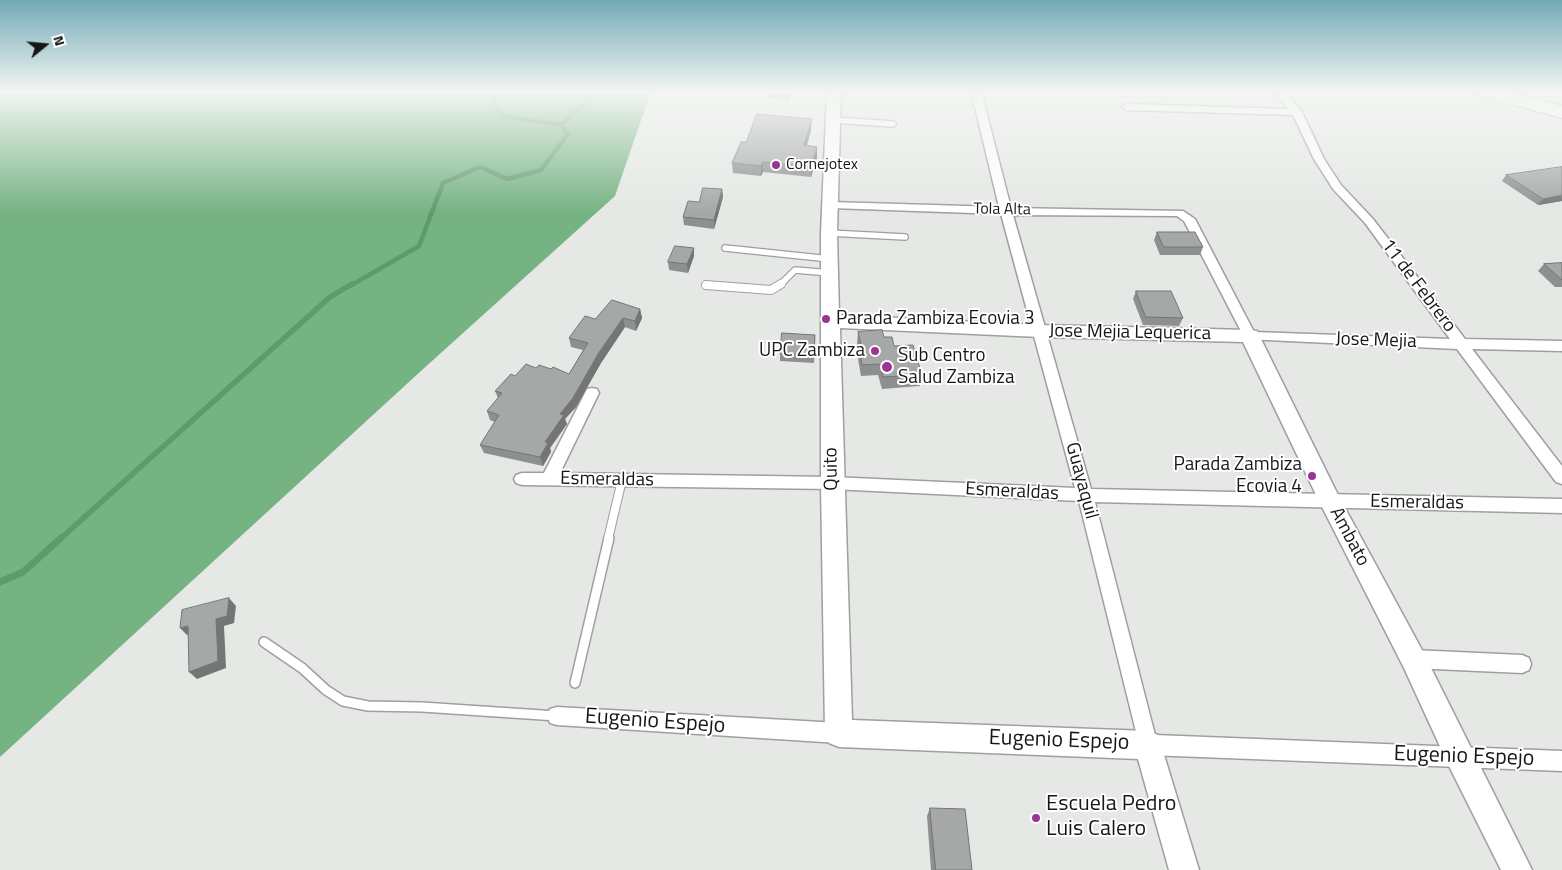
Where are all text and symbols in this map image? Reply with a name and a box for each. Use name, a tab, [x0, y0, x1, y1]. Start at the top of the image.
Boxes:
north arrow	[20, 20, 70, 70]
text: N	[48, 33, 71, 48]
place label: Cornejotex	[786, 155, 858, 175]
marker: Cornejotex	[770, 159, 782, 171]
street label: Tola Alta	[973, 200, 1031, 220]
street label: 11 de Febrero	[1376, 235, 1460, 337]
place label: Parada Zambiza Ecovia 3	[836, 308, 1035, 330]
marker: Parada Zambiza Ecovia 3	[820, 313, 832, 325]
street label: Jose Mejia Lequerica	[1049, 320, 1211, 346]
street label: Jose Mejia	[1335, 328, 1417, 354]
place label: UPC Zambiza	[759, 340, 865, 362]
marker: UPC Zambiza	[869, 345, 881, 357]
place label: Sub Centro Salud Zambiza	[898, 345, 1014, 389]
marker: Sub Centro Salud Zambiza	[880, 360, 894, 374]
street label: Guayaquil	[1060, 440, 1102, 522]
street label: Quito	[820, 447, 844, 491]
place label: Parada Zambiza Ecovia 4	[1174, 454, 1302, 498]
street label: Esmeraldas	[560, 468, 654, 492]
marker: Parada Zambiza Ecovia 4	[1306, 470, 1318, 482]
street label: Esmeraldas	[965, 478, 1059, 506]
street label: Esmeraldas	[1370, 491, 1464, 515]
street label: Ambato	[1324, 504, 1374, 570]
street label: Eugenio Espejo	[584, 704, 726, 740]
street label: Eugenio Espejo	[988, 725, 1130, 757]
street label: Eugenio Espejo	[1393, 741, 1535, 773]
place label: Escuela Pedro Luis Calero	[1046, 792, 1176, 844]
marker: Escuela Pedro Luis Calero	[1030, 812, 1042, 824]

